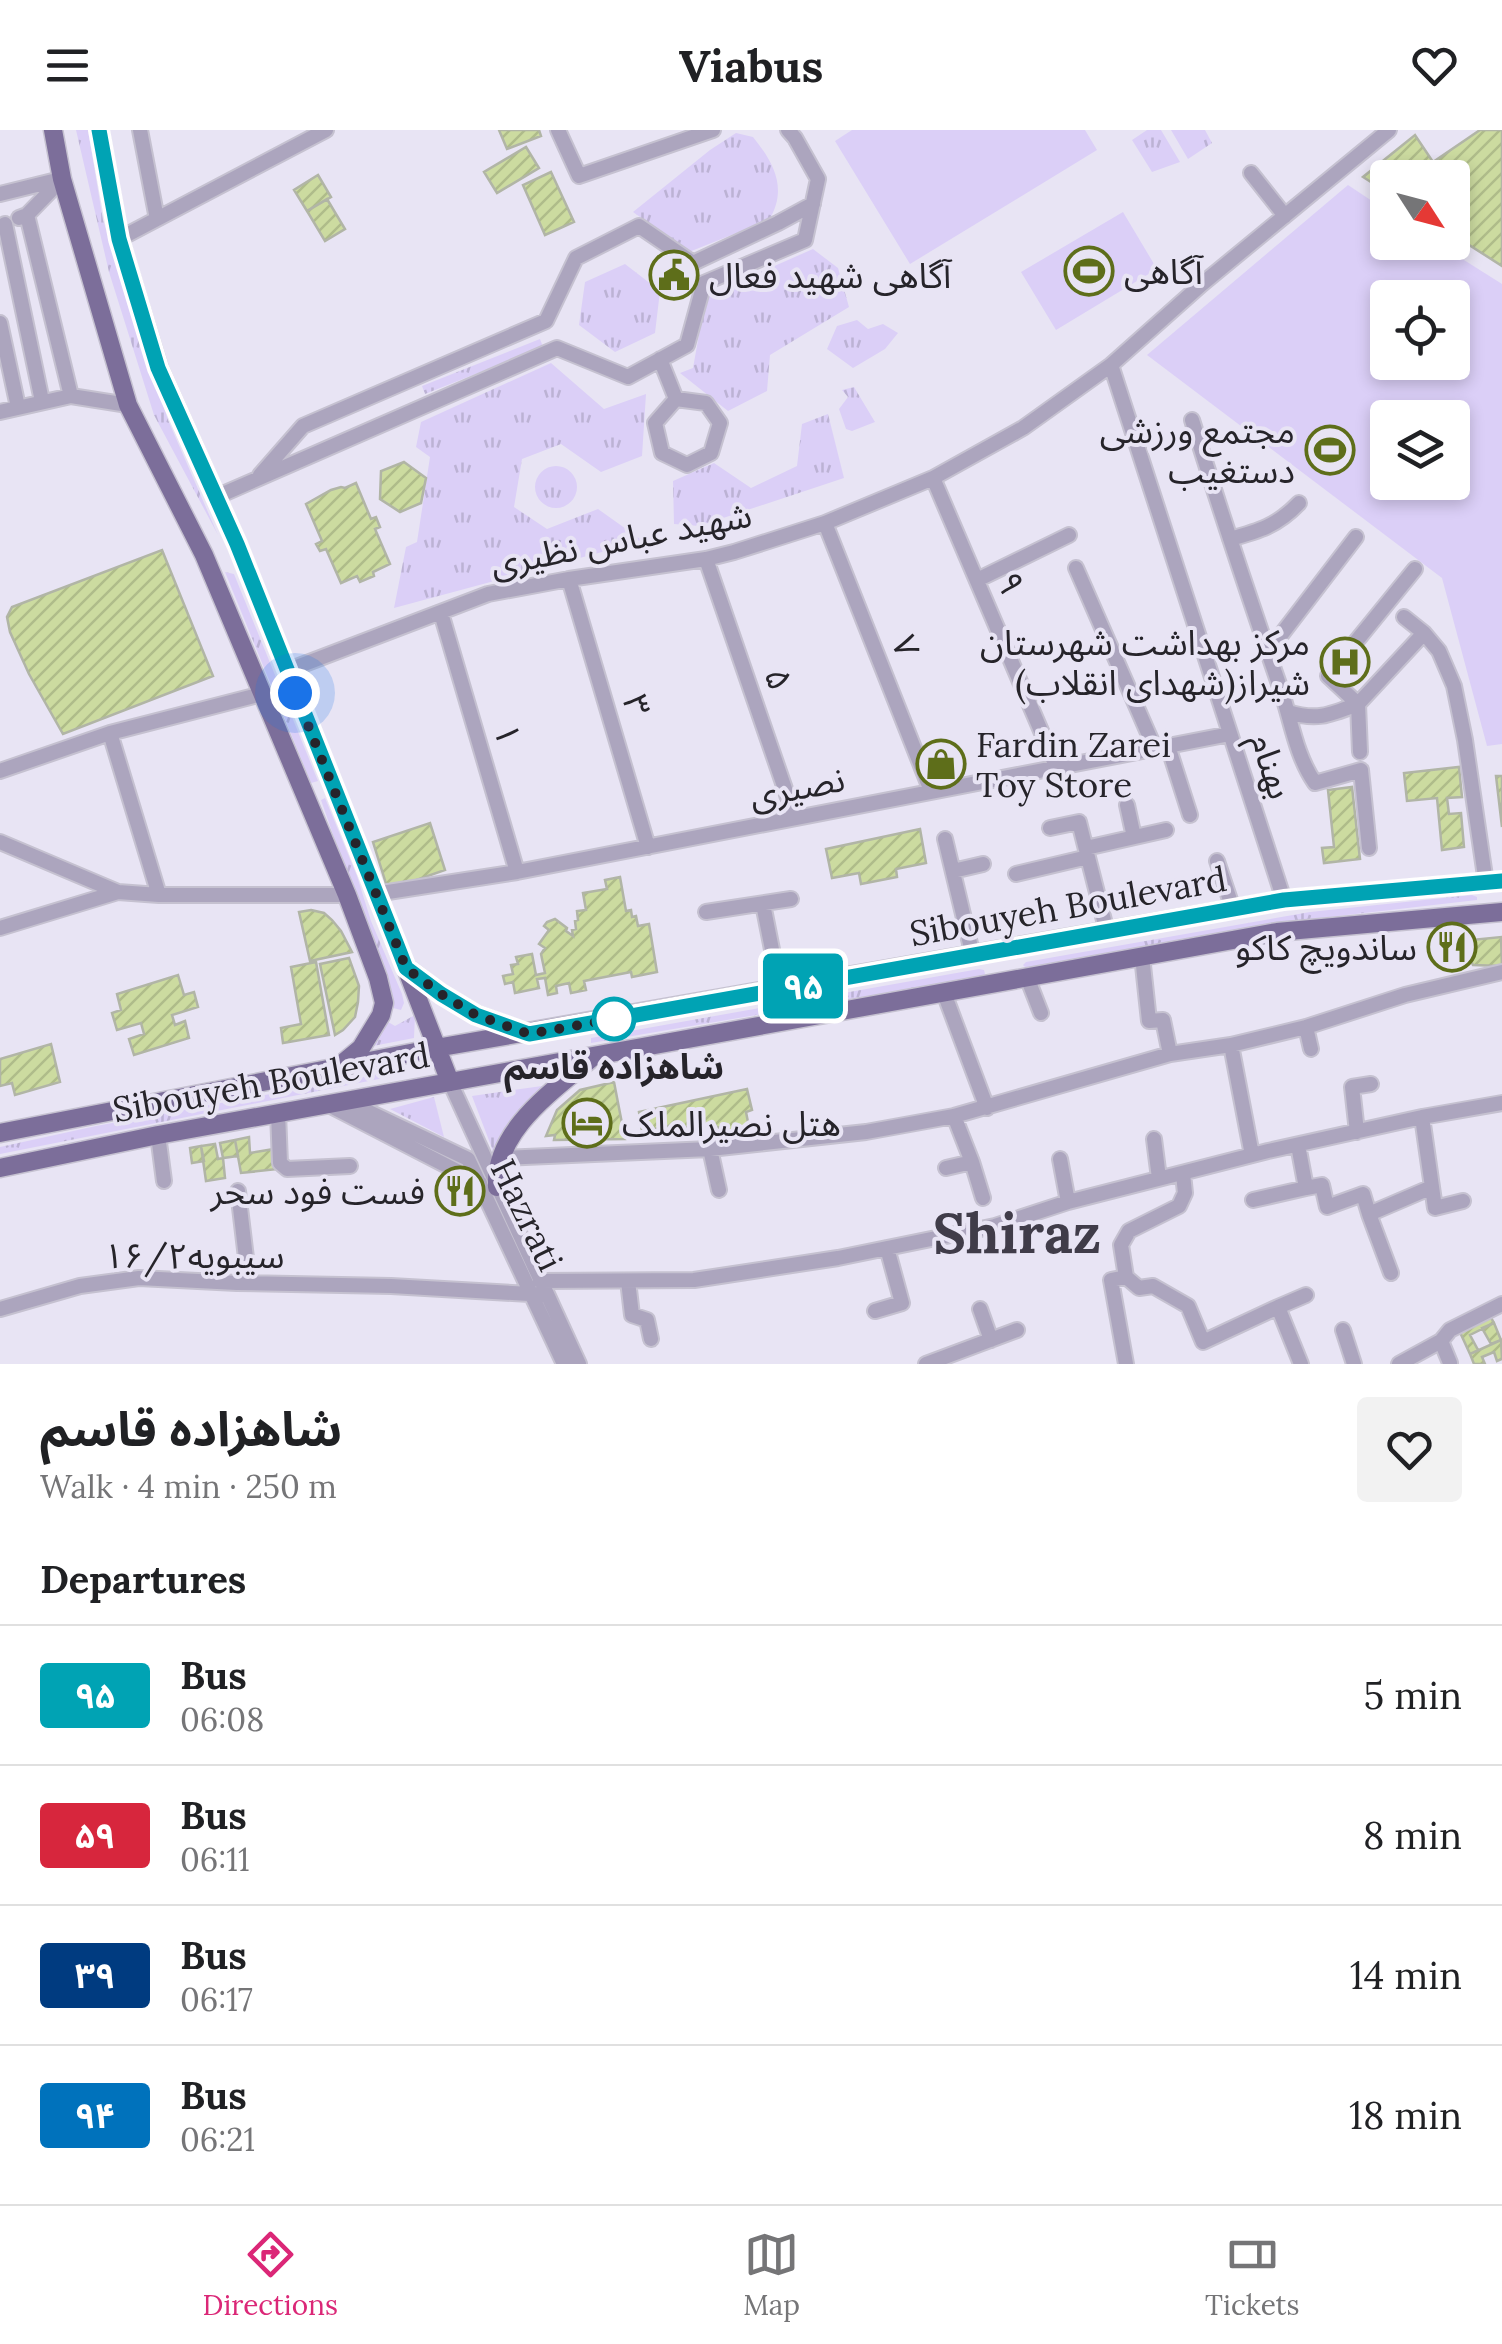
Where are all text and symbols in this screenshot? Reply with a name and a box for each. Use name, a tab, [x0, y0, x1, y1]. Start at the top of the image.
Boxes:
text: Viabus	[679, 37, 823, 94]
icon: menu	[40, 38, 95, 93]
icon: heart	[1407, 38, 1462, 93]
north arrow	[1370, 160, 1470, 260]
map controls	[1370, 160, 1470, 500]
sports icon: آگاهی	[1063, 245, 1115, 297]
public building icon: آگاهی شهید فعال	[648, 249, 700, 301]
place label: آگاهی	[1124, 249, 1204, 294]
place label: آگاهی شهید فعال	[709, 253, 953, 298]
button: locate	[1370, 280, 1470, 380]
button: layers	[1370, 400, 1470, 500]
place label: مجتمع ورزشی دستغیب	[1100, 408, 1295, 493]
sports icon: مجتمع ورزشی دستغیب	[1304, 424, 1356, 476]
street label: شهید عباس نظیری	[487, 492, 755, 586]
street label: ۹	[986, 565, 1036, 601]
place label: مرکز بهداشت شهرستان شیراز(شهدای انقلاب)	[980, 620, 1310, 705]
street label: ۷	[881, 628, 931, 664]
hospital icon: مرکز بهداشت شهرستان شیراز(شهدای انقلاب)	[1319, 636, 1371, 688]
street label: ۵	[754, 662, 804, 696]
your location	[270, 668, 320, 718]
street label: ۳	[613, 689, 661, 721]
street label: ۱	[484, 718, 532, 750]
place label: Fardin Zarei Toy Store	[976, 722, 1171, 807]
street label: بهنام	[1237, 728, 1304, 806]
shop icon: Fardin Zarei Toy Store	[915, 738, 967, 790]
street label: نصیری	[746, 756, 848, 818]
street label: Sibouyeh Boulevard	[906, 856, 1230, 956]
restaurant icon: ساندویچ کاکو	[1426, 921, 1478, 973]
place label: ساندویچ کاکو	[1235, 925, 1417, 974]
line badge: ۹۵	[758, 954, 848, 1018]
text: ۹۵	[783, 964, 823, 1009]
marker: شاهزاده قاسم	[593, 998, 635, 1040]
street label: Sibouyeh Boulevard	[109, 1032, 433, 1132]
place label: شاهزاده قاسم	[504, 1044, 724, 1094]
hotel icon: هتل نصیرالملک	[561, 1097, 613, 1149]
place label: هتل نصیرالملک	[622, 1101, 841, 1146]
street label: Hazrati	[481, 1152, 573, 1278]
restaurant icon: فست فود سحر	[434, 1165, 486, 1217]
place label: فست فود سحر	[209, 1169, 425, 1214]
district label: Shiraz	[933, 1198, 1101, 1268]
street label: سیبویه۱۶/۲	[104, 1233, 284, 1278]
button: heart	[1357, 1397, 1462, 1502]
text: شاهزاده قاسم	[40, 1398, 342, 1459]
text: Walk · 4 min · 250 m	[40, 1466, 337, 1507]
text: Departures	[40, 1555, 246, 1603]
text: Bus	[180, 1651, 247, 1699]
text: 5 min	[1364, 1671, 1462, 1719]
text: ۹۵	[75, 1673, 115, 1718]
text: 06:08	[180, 1699, 264, 1740]
text: Bus	[180, 1791, 247, 1839]
text: 8 min	[1363, 1811, 1462, 1859]
text: ۵۹	[75, 1813, 115, 1858]
text: 06:11	[180, 1839, 250, 1880]
text: Bus	[180, 1931, 247, 1979]
text: 14 min	[1350, 1951, 1462, 1999]
text: ۳۹	[75, 1953, 115, 1998]
text: 06:17	[180, 1979, 253, 2020]
text: Bus	[180, 2071, 247, 2119]
text: 18 min	[1349, 2091, 1462, 2139]
text: ۹۴	[75, 2093, 115, 2138]
text: 06:21	[180, 2119, 255, 2160]
tab: Directions	[203, 2227, 338, 2323]
tab: Map	[743, 2227, 800, 2323]
tab: Tickets	[1205, 2227, 1299, 2323]

